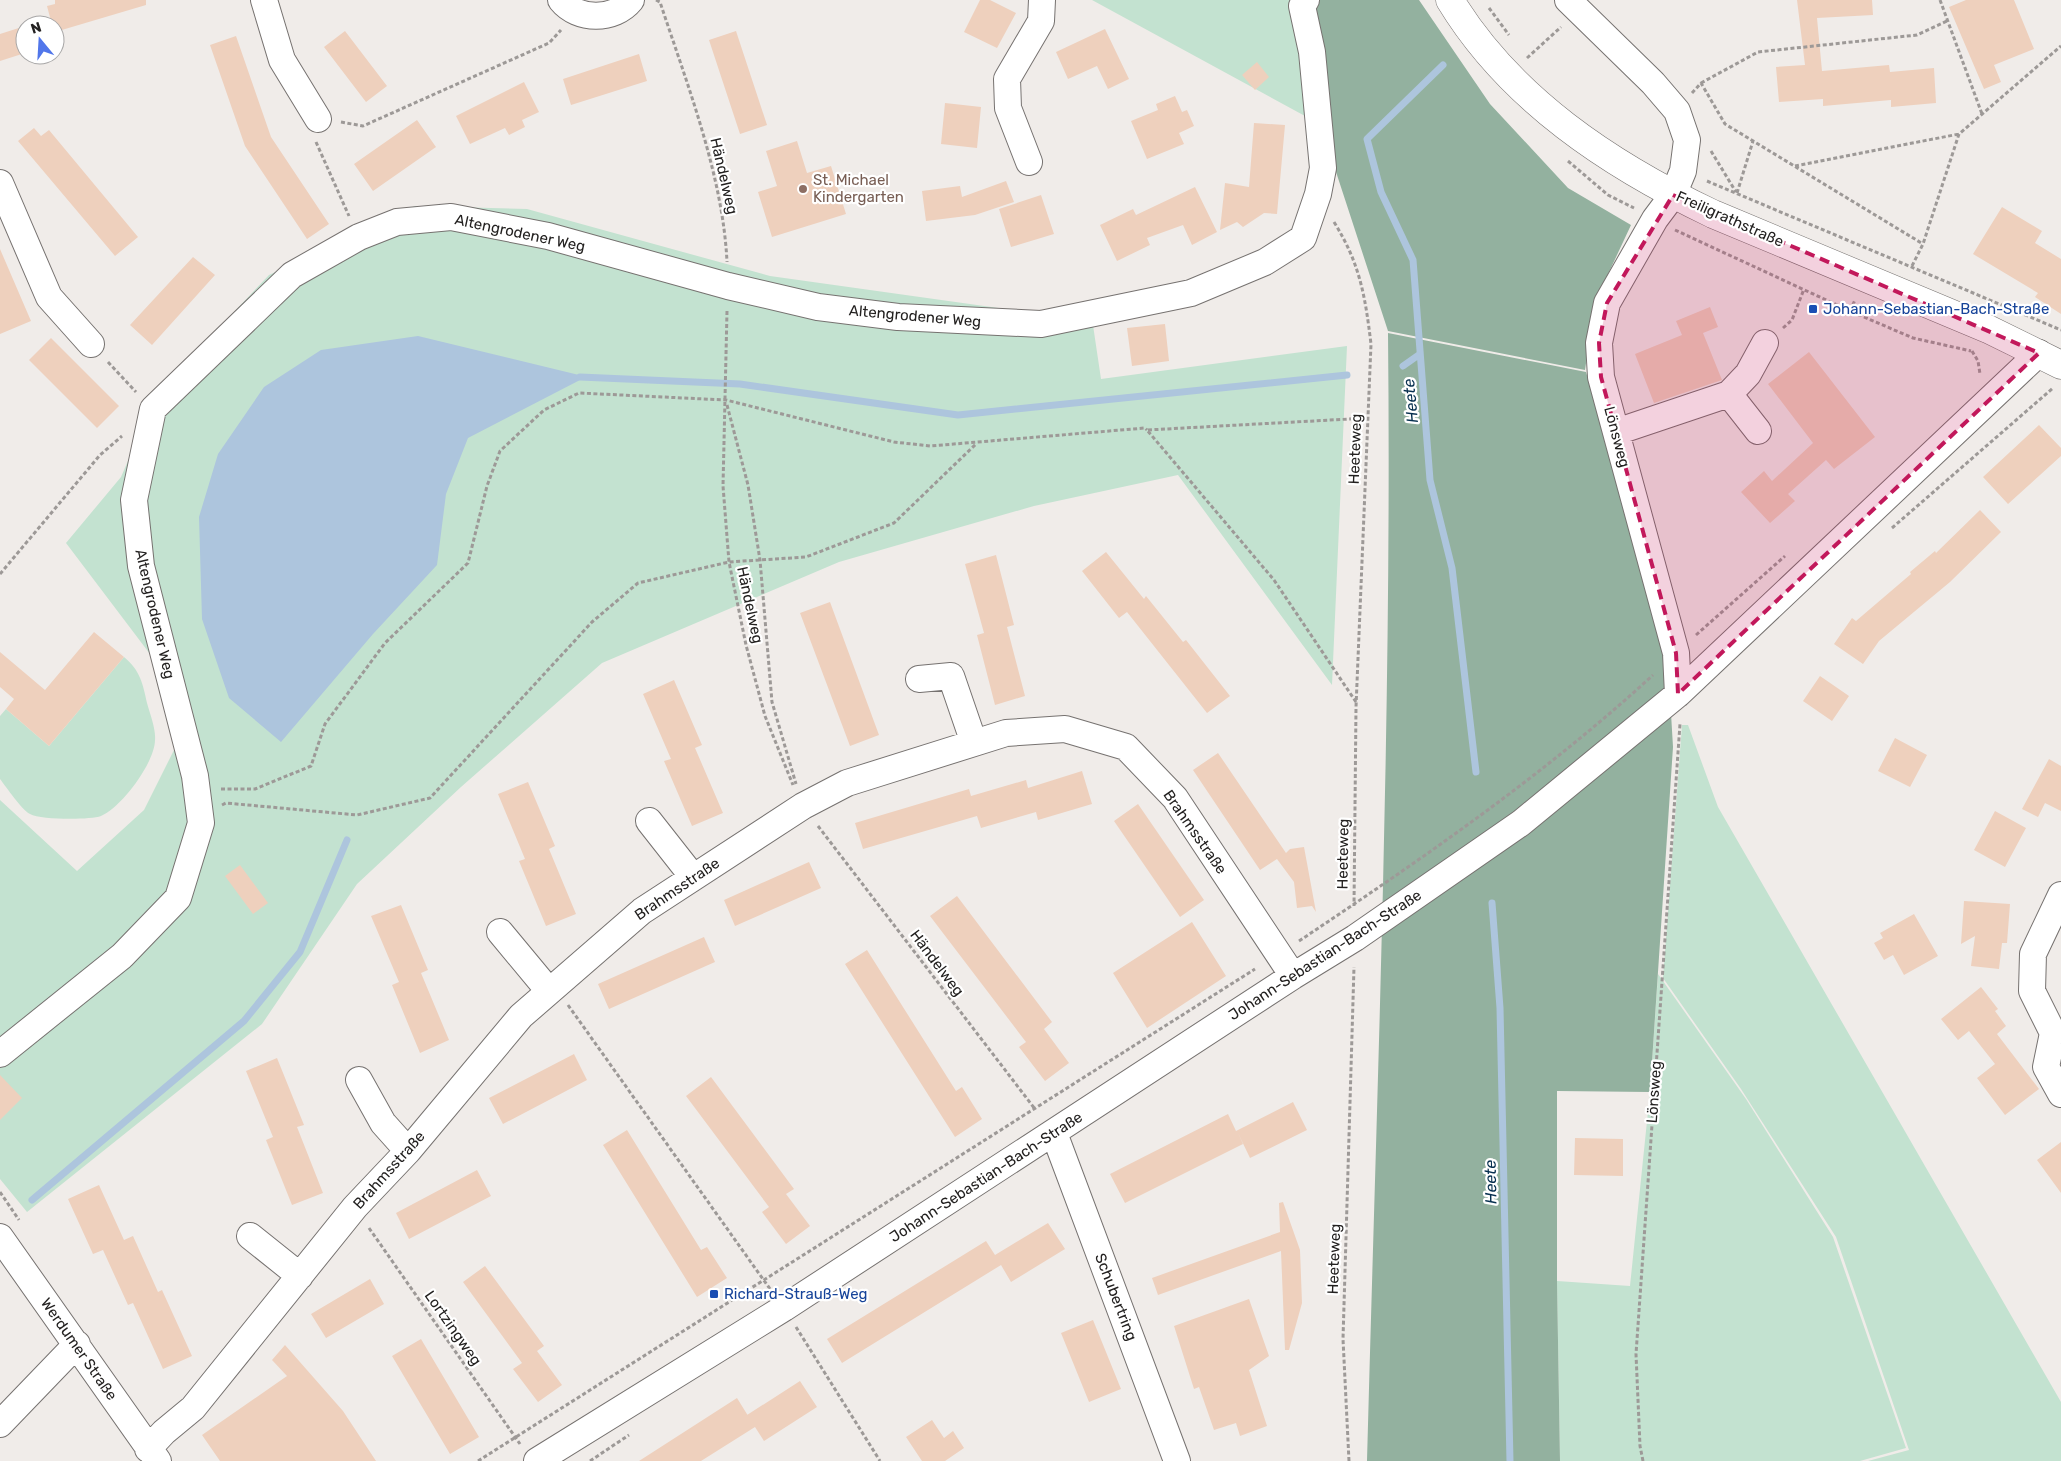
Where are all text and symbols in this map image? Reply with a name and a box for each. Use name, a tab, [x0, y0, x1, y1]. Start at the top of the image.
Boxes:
north arrow	[15, 15, 65, 65]
text: N	[29, 18, 44, 38]
street label: Händelweg	[706, 136, 742, 216]
place label: St. Michael Kindergarten	[813, 171, 904, 206]
marker: St. Michael Kindergarten	[797, 183, 809, 195]
street label: Freiligrathstraße	[1673, 187, 1787, 251]
street label: Altengrodener Weg	[453, 210, 587, 256]
place label: Johann-Sebastian-Bach-Straße	[1823, 300, 2049, 318]
street label: Altengrodener Weg	[848, 301, 982, 331]
marker: Johann-Sebastian-Bach-Straße	[1807, 303, 1819, 315]
water label: Heete	[1399, 378, 1422, 424]
street label: Lönsweg	[1600, 404, 1634, 470]
street label: Heeteweg	[1345, 413, 1365, 485]
street label: Altengrodener Weg	[131, 547, 179, 681]
street label: Händelweg	[733, 565, 767, 645]
street label: Brahmsstraße	[1159, 786, 1231, 878]
street label: Heeteweg	[1333, 818, 1353, 890]
street label: Brahmsstraße	[631, 854, 723, 924]
street label: Johann-Sebastian-Bach-Straße	[1225, 886, 1425, 1024]
street label: Händelweg	[906, 926, 968, 1000]
street label: Lönsweg	[1643, 1060, 1665, 1124]
street label: Johann-Sebastian-Bach-Straße	[886, 1108, 1086, 1246]
street label: Brahmsstraße	[349, 1127, 429, 1213]
water label: Heete	[1481, 1160, 1500, 1204]
street label: Heeteweg	[1324, 1223, 1344, 1295]
street label: Schubertring	[1091, 1251, 1141, 1343]
place label: Richard-Strauß-Weg	[724, 1285, 868, 1303]
street label: Lortzingweg	[421, 1287, 485, 1369]
marker: Richard-Strauß-Weg	[708, 1288, 720, 1300]
street label: Werdumer Straße	[37, 1294, 121, 1404]

